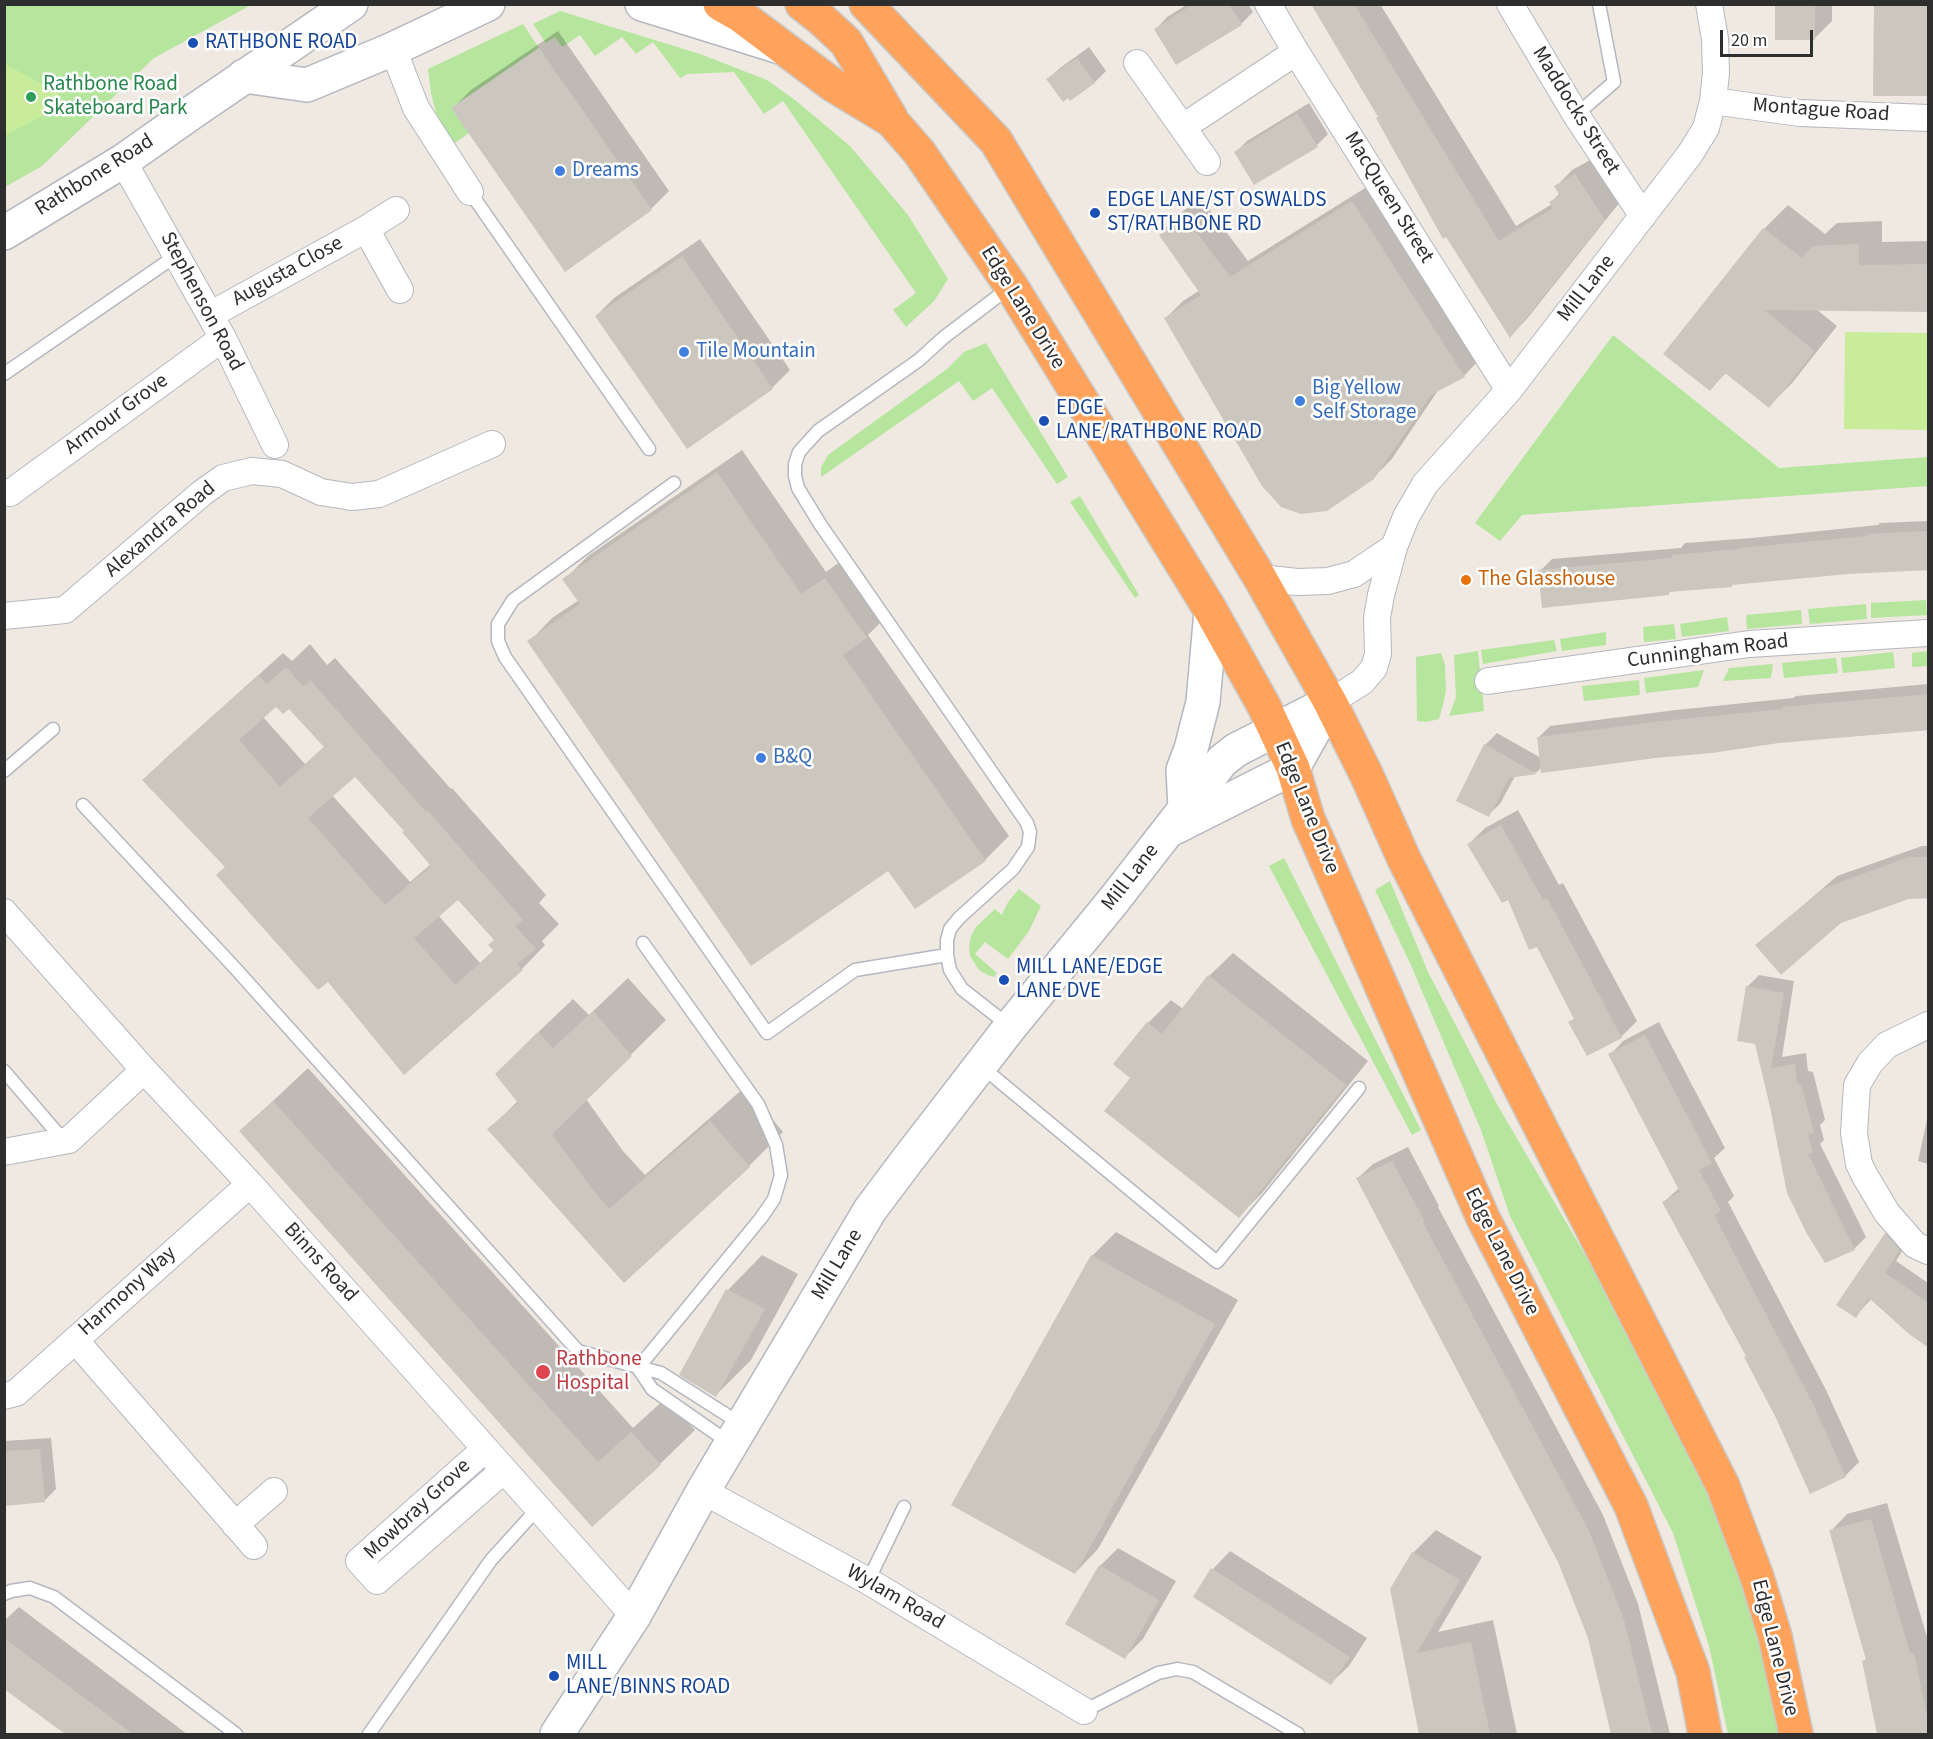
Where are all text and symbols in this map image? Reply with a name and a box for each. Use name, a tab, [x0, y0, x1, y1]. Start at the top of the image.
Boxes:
scale bar	[1723, 18, 1816, 56]
text: 20 m	[1731, 28, 1767, 53]
place label: RATHBONE ROAD	[205, 30, 357, 56]
marker: RATHBONE ROAD	[186, 36, 200, 50]
street label: Maddocks Street	[1526, 42, 1624, 180]
place label: Rathbone Road Skateboard Park	[43, 72, 187, 122]
marker: Rathbone Road Skateboard Park	[24, 90, 38, 104]
street label: Montague Road	[1752, 94, 1890, 128]
street label: MacQueen Street	[1338, 128, 1438, 268]
street label: Rathbone Road	[31, 130, 159, 222]
place label: Dreams	[572, 158, 639, 184]
marker: Dreams	[553, 164, 567, 178]
place label: EDGE LANE/ST OSWALDS ST/RATHBONE RD	[1107, 188, 1327, 238]
marker: EDGE LANE/ST OSWALDS ST/RATHBONE RD	[1088, 206, 1102, 220]
street label: Stephenson Road	[154, 228, 248, 376]
street label: Augusta Close	[228, 231, 348, 313]
street label: Edge Lane Drive	[974, 242, 1070, 374]
street label: Mill Lane	[1553, 250, 1621, 328]
place label: Tile Mountain	[696, 339, 816, 365]
marker: Tile Mountain	[677, 345, 691, 359]
street label: Armour Grove	[60, 369, 174, 461]
place label: Big Yellow Self Storage	[1312, 376, 1416, 426]
marker: Big Yellow Self Storage	[1293, 394, 1307, 408]
place label: EDGE LANE/RATHBONE ROAD	[1056, 396, 1262, 446]
marker: EDGE LANE/RATHBONE ROAD	[1037, 414, 1051, 428]
street label: Alexandra Road	[101, 476, 221, 584]
place label: The Glasshouse	[1478, 567, 1615, 593]
marker: The Glasshouse	[1459, 573, 1473, 587]
street label: Cunningham Road	[1626, 630, 1790, 674]
street label: Edge Lane Drive	[1268, 738, 1344, 878]
place label: B&Q	[773, 745, 812, 771]
marker: B&Q	[754, 751, 768, 765]
street label: Mill Lane	[1097, 839, 1165, 917]
place label: MILL LANE/EDGE LANE DVE	[1016, 955, 1163, 1005]
marker: MILL LANE/EDGE LANE DVE	[997, 973, 1011, 987]
street label: Edge Lane Drive	[1458, 1184, 1544, 1320]
street label: Binns Road	[278, 1218, 362, 1308]
street label: Mill Lane	[807, 1225, 869, 1305]
street label: Harmony Way	[74, 1242, 182, 1342]
place label: Rathbone Hospital	[556, 1347, 642, 1397]
marker: Rathbone Hospital	[534, 1363, 552, 1381]
street label: Mowbray Grove	[360, 1454, 476, 1566]
street label: Wylam Road	[842, 1560, 948, 1636]
street label: Edge Lane Drive	[1745, 1577, 1803, 1719]
place label: MILL LANE/BINNS ROAD	[566, 1651, 730, 1701]
marker: MILL LANE/BINNS ROAD	[547, 1669, 561, 1683]

